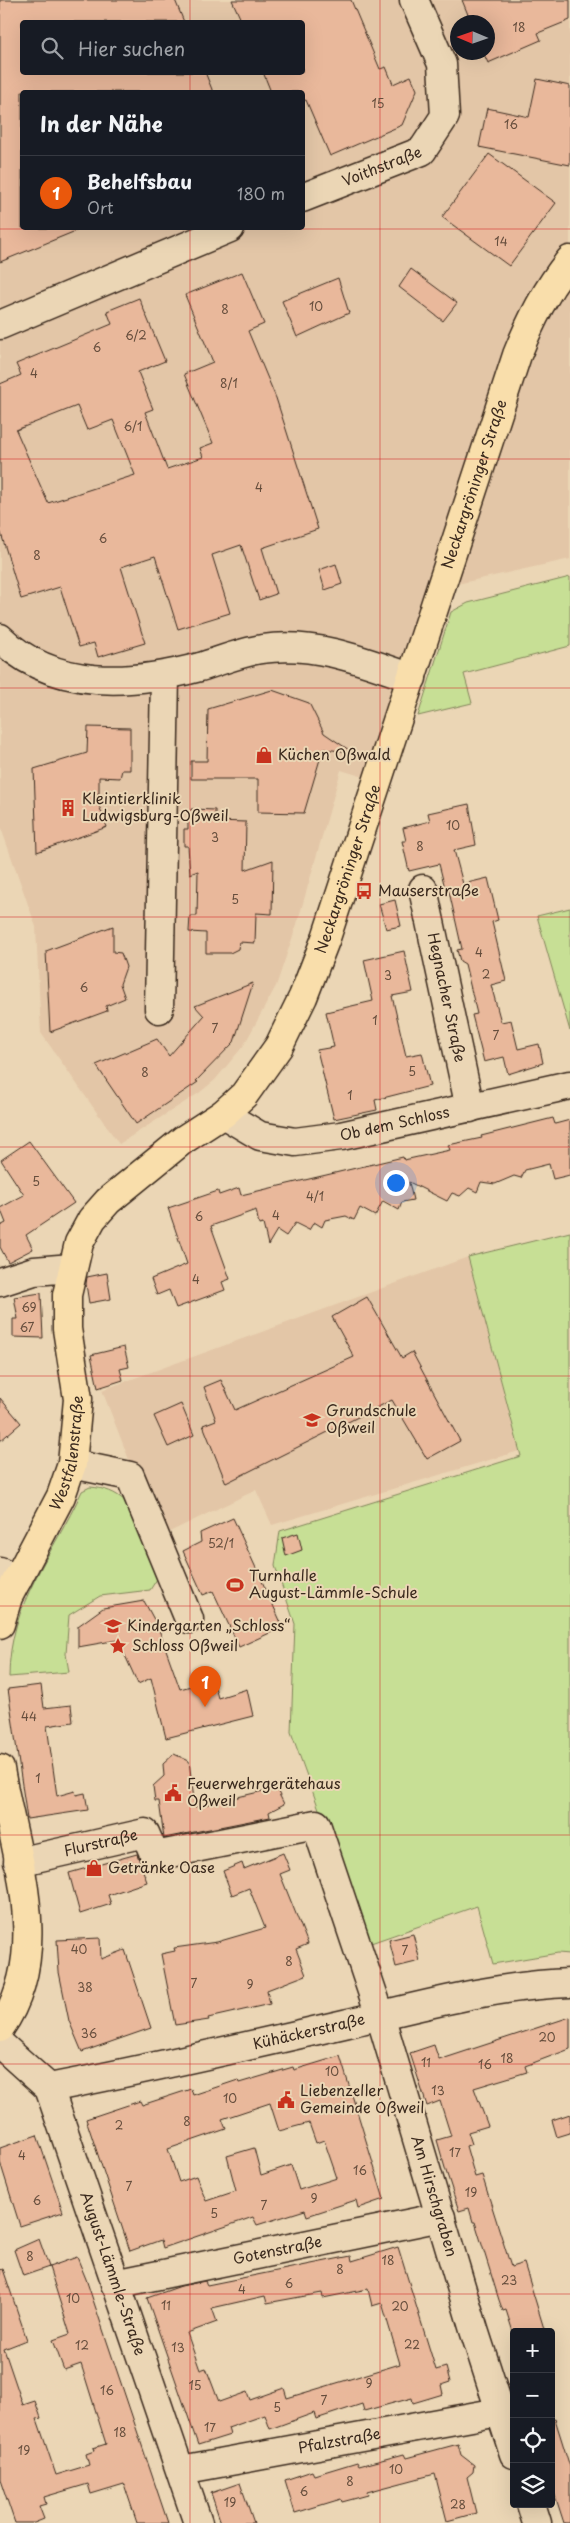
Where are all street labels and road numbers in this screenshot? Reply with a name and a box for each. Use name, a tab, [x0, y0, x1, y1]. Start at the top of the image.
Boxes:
street label: Voithstraße	[338, 139, 425, 191]
street label: Neckargröninger Straße	[435, 396, 512, 572]
street label: Neckargröninger Straße	[308, 781, 386, 957]
street label: Hegnacher Straße	[423, 930, 473, 1064]
street label: Ob dem Schloss	[337, 1099, 452, 1146]
street label: Westfalenstraße	[42, 1394, 88, 1514]
street label: Flurstraße	[61, 1822, 140, 1861]
street label: Kühäckerstraße	[250, 2006, 367, 2054]
street label: Am Hirschgraben	[407, 2132, 464, 2259]
street label: August-Lämmle-Straße	[75, 2188, 153, 2358]
street label: Gotenstraße	[231, 2229, 324, 2269]
street label: Pfalzstraße	[296, 2421, 382, 2458]

